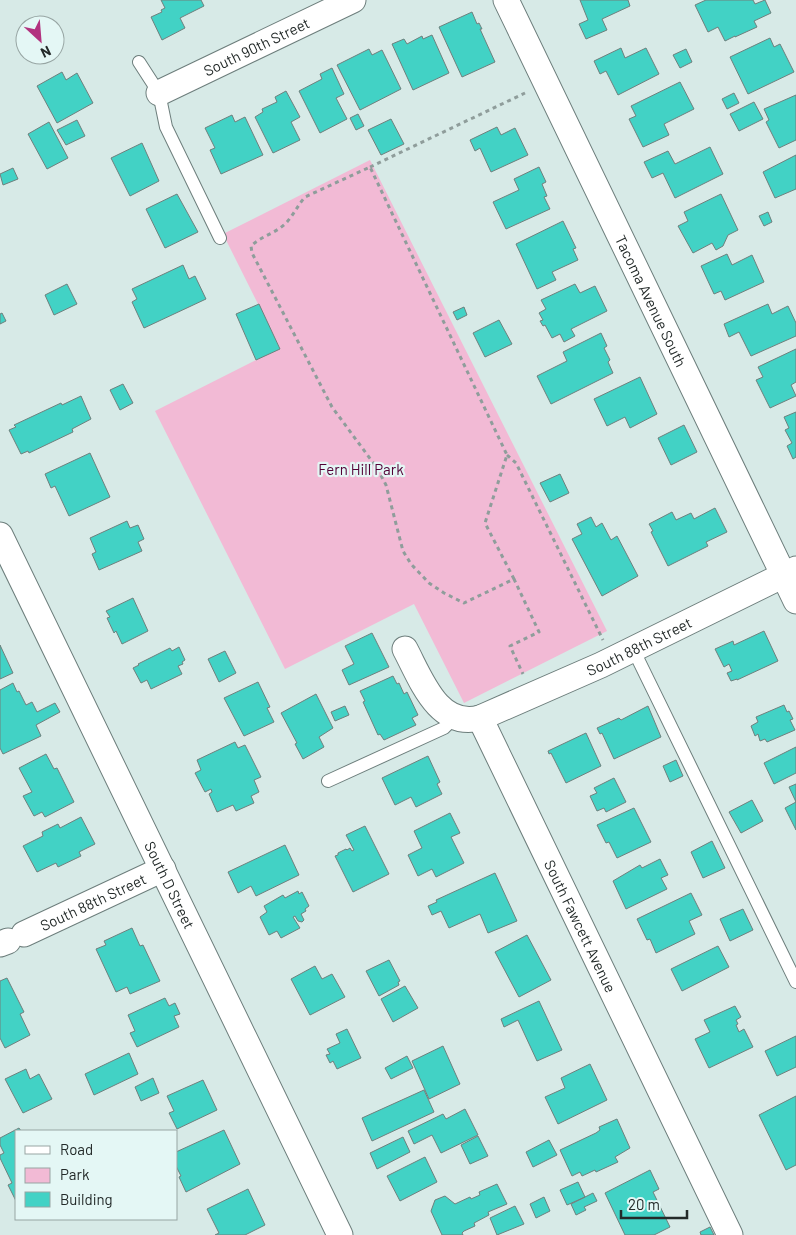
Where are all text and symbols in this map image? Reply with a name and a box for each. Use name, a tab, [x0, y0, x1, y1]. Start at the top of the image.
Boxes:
street label: South 90th Street	[200, 13, 312, 79]
north arrow	[15, 15, 65, 65]
text: N	[38, 42, 54, 62]
street label: Tacoma Avenue South	[612, 232, 691, 370]
park label: Fern Hill Park	[318, 460, 404, 478]
street label: South 88th Street	[584, 613, 694, 679]
street label: South D Street	[141, 838, 199, 932]
street label: South Fawcett Avenue	[541, 857, 620, 995]
street label: South 88th Street	[37, 869, 149, 934]
legend	[15, 1130, 178, 1220]
text: Road	[60, 1140, 93, 1158]
text: Park	[60, 1165, 90, 1183]
scale bar	[621, 1188, 687, 1220]
text: Building	[60, 1190, 113, 1208]
text: 20 m	[628, 1195, 660, 1213]

